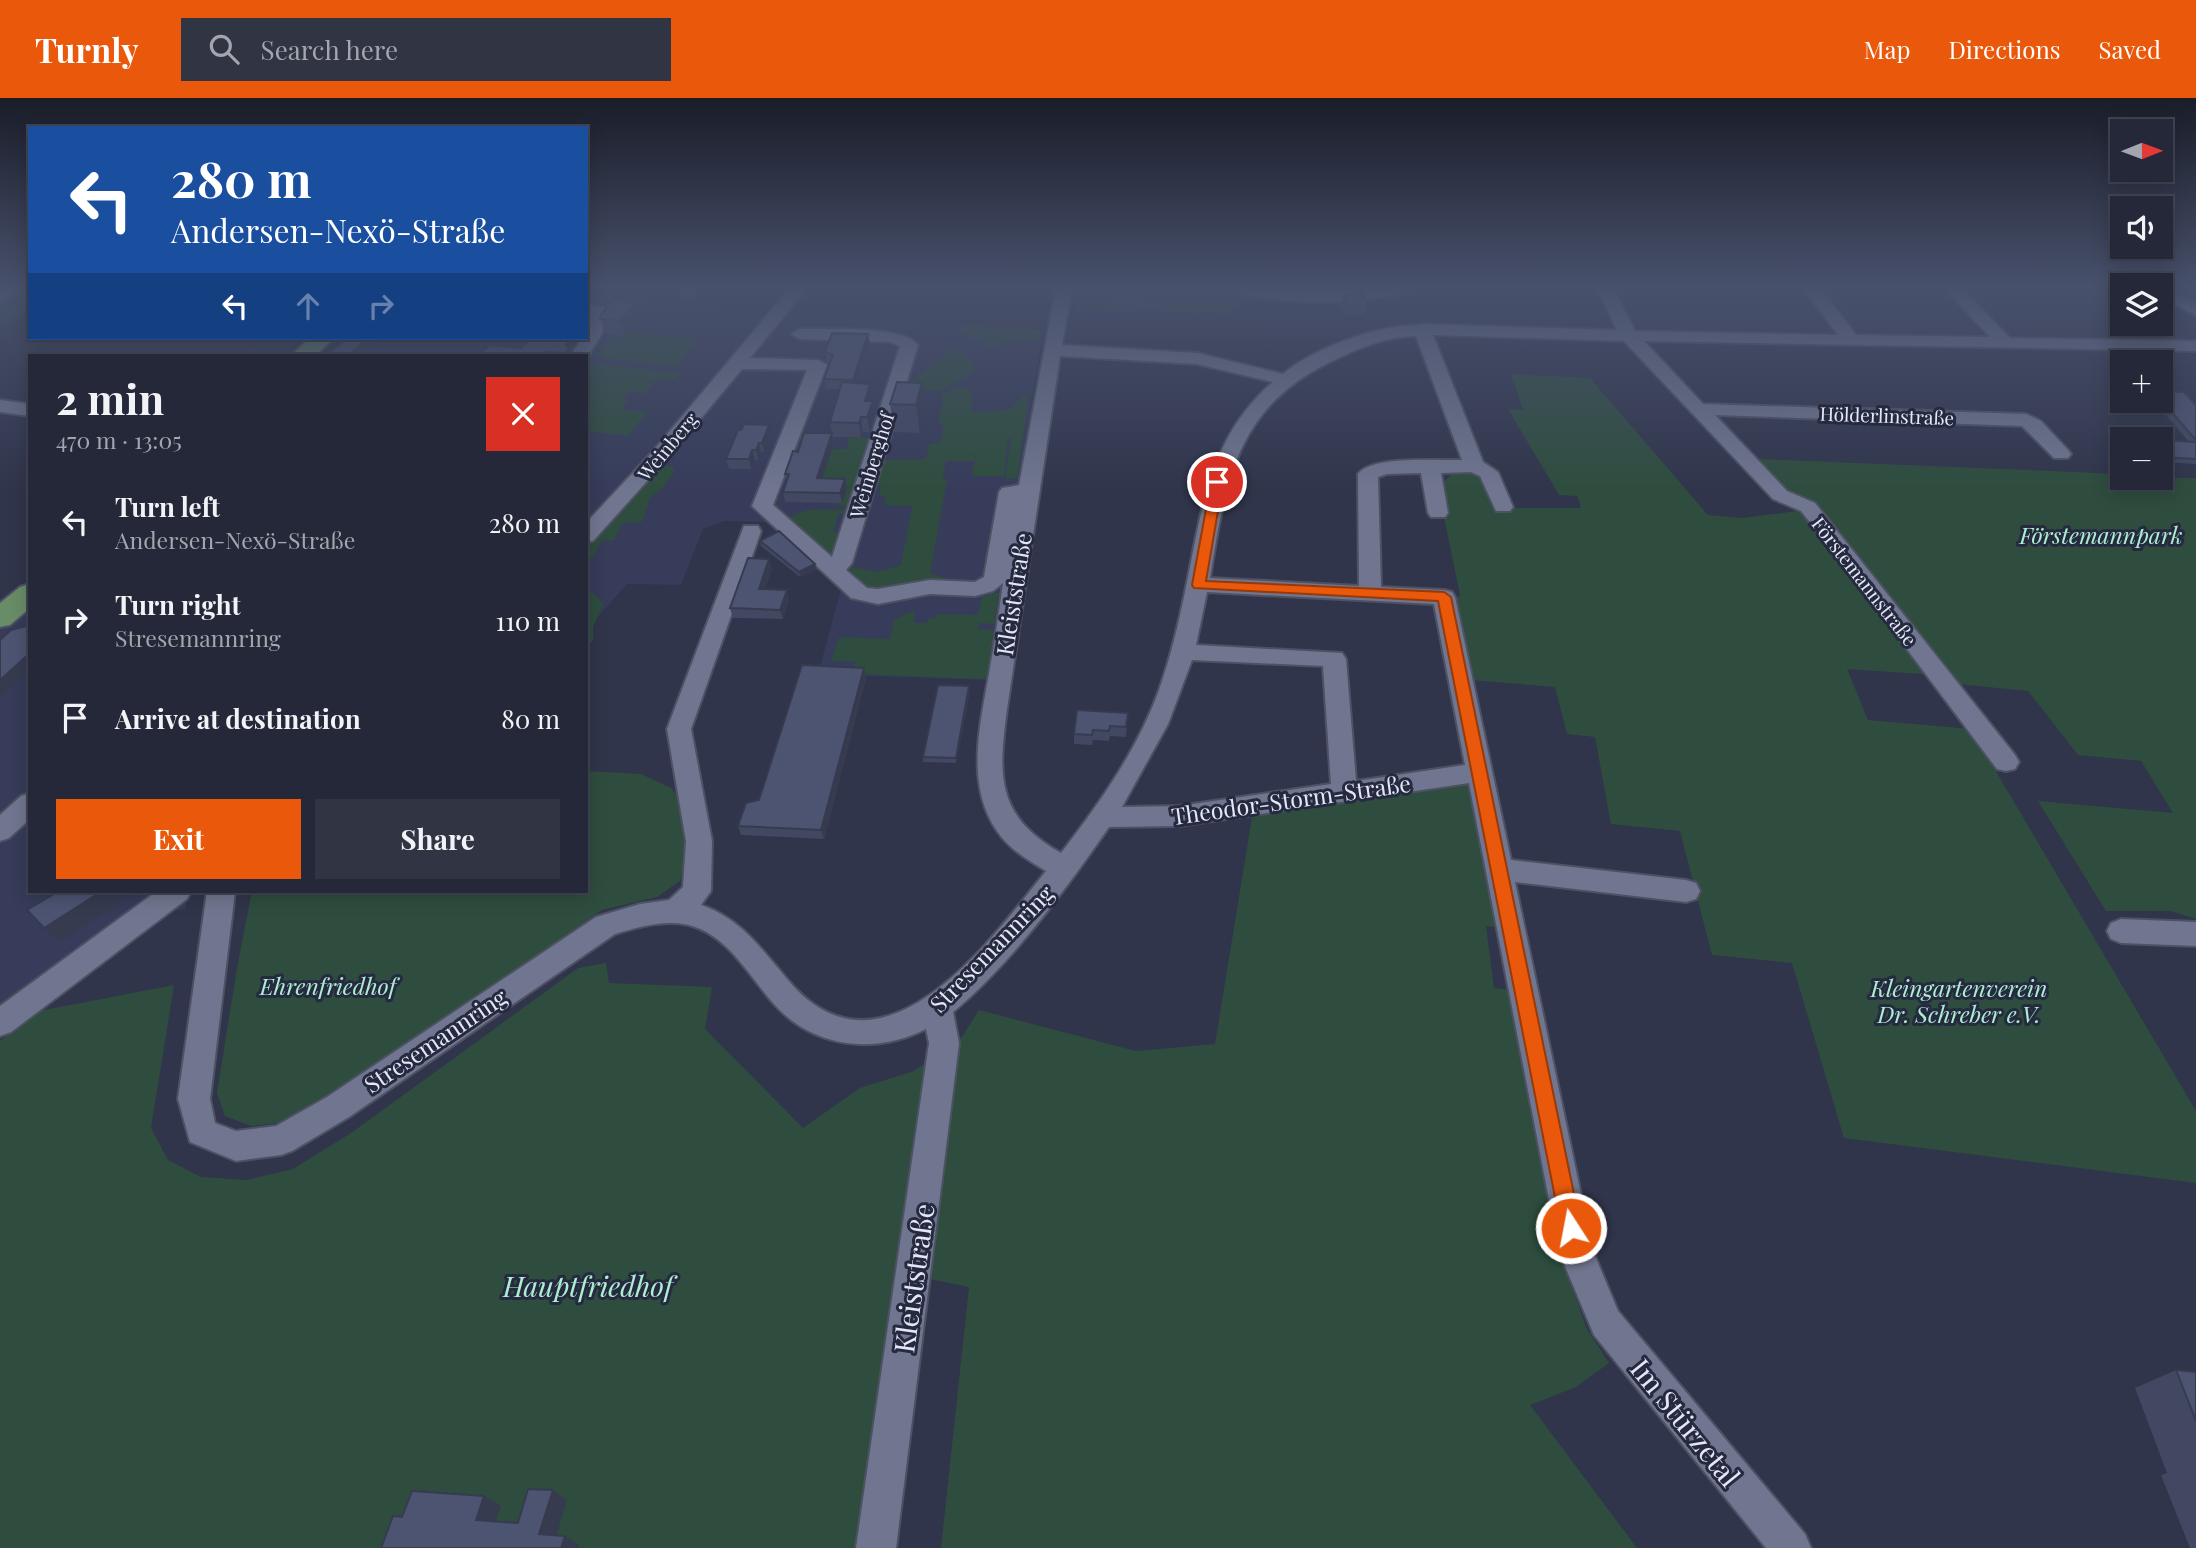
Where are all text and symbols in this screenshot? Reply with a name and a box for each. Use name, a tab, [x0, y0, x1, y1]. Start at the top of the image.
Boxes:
search box	[181, 18, 671, 81]
text: Turnly	[35, 27, 139, 71]
icon: search	[205, 30, 243, 68]
text: Search here	[261, 32, 398, 67]
text: Map	[1864, 33, 1910, 65]
text: Directions	[1948, 33, 2061, 65]
text: Saved	[2099, 33, 2161, 65]
north arrow	[2110, 119, 2174, 182]
map controls	[2110, 119, 2173, 490]
text: 280 m	[171, 145, 311, 210]
icon: left	[56, 154, 147, 245]
button: sound	[2110, 196, 2173, 259]
text: Andersen-Nexö-Straße	[171, 208, 506, 251]
button: layers	[2110, 273, 2173, 336]
icon: left	[216, 287, 254, 325]
icon: ahead	[289, 287, 327, 325]
icon: right	[362, 287, 400, 325]
button: +	[2110, 350, 2173, 413]
text: 2 min	[56, 370, 164, 426]
button: close	[486, 377, 560, 451]
street label: Hölderlinstraße	[1819, 400, 1955, 430]
street label: Weinberg	[630, 407, 703, 486]
street label: Weinberghof	[842, 407, 900, 522]
text: 470 m · 13:05	[56, 424, 182, 455]
button: −	[2110, 427, 2173, 490]
pin	[1187, 452, 1247, 512]
icon: arrive	[1198, 463, 1236, 501]
text: Turn left	[115, 489, 220, 524]
icon: left	[56, 503, 94, 541]
text: 280 m	[489, 505, 560, 540]
street label: Förstemannstraße	[1806, 511, 1924, 651]
park label: Förstemannpark	[2018, 519, 2183, 550]
text: Andersen-Nexö-Straße	[115, 524, 355, 555]
street label: Kleiststraße	[988, 531, 1038, 657]
text: Turn right	[115, 587, 241, 622]
icon: right	[56, 601, 94, 639]
text: 110 m	[496, 603, 560, 638]
text: Stresemannring	[115, 622, 281, 653]
icon: arrive	[56, 699, 94, 737]
text: Arrive at destination	[115, 701, 361, 736]
text: 80 m	[501, 701, 560, 736]
street label: Theodor-Storm-Straße	[1169, 767, 1413, 831]
button: Exit	[56, 799, 301, 879]
button: Share	[315, 799, 560, 879]
street label: Stresemannring	[922, 878, 1060, 1018]
park label: Ehrenfriedhof	[259, 970, 401, 1001]
park label: Kleingartenverein Dr. Schreber e.V.	[1870, 972, 2047, 1029]
street label: Stresemannring	[358, 981, 512, 1099]
position arrow	[1534, 1191, 1608, 1265]
street label: Kleiststraße	[884, 1201, 942, 1355]
park label: Hauptfriedhof	[502, 1267, 678, 1304]
street label: Im Stürzetal	[1623, 1350, 1749, 1494]

